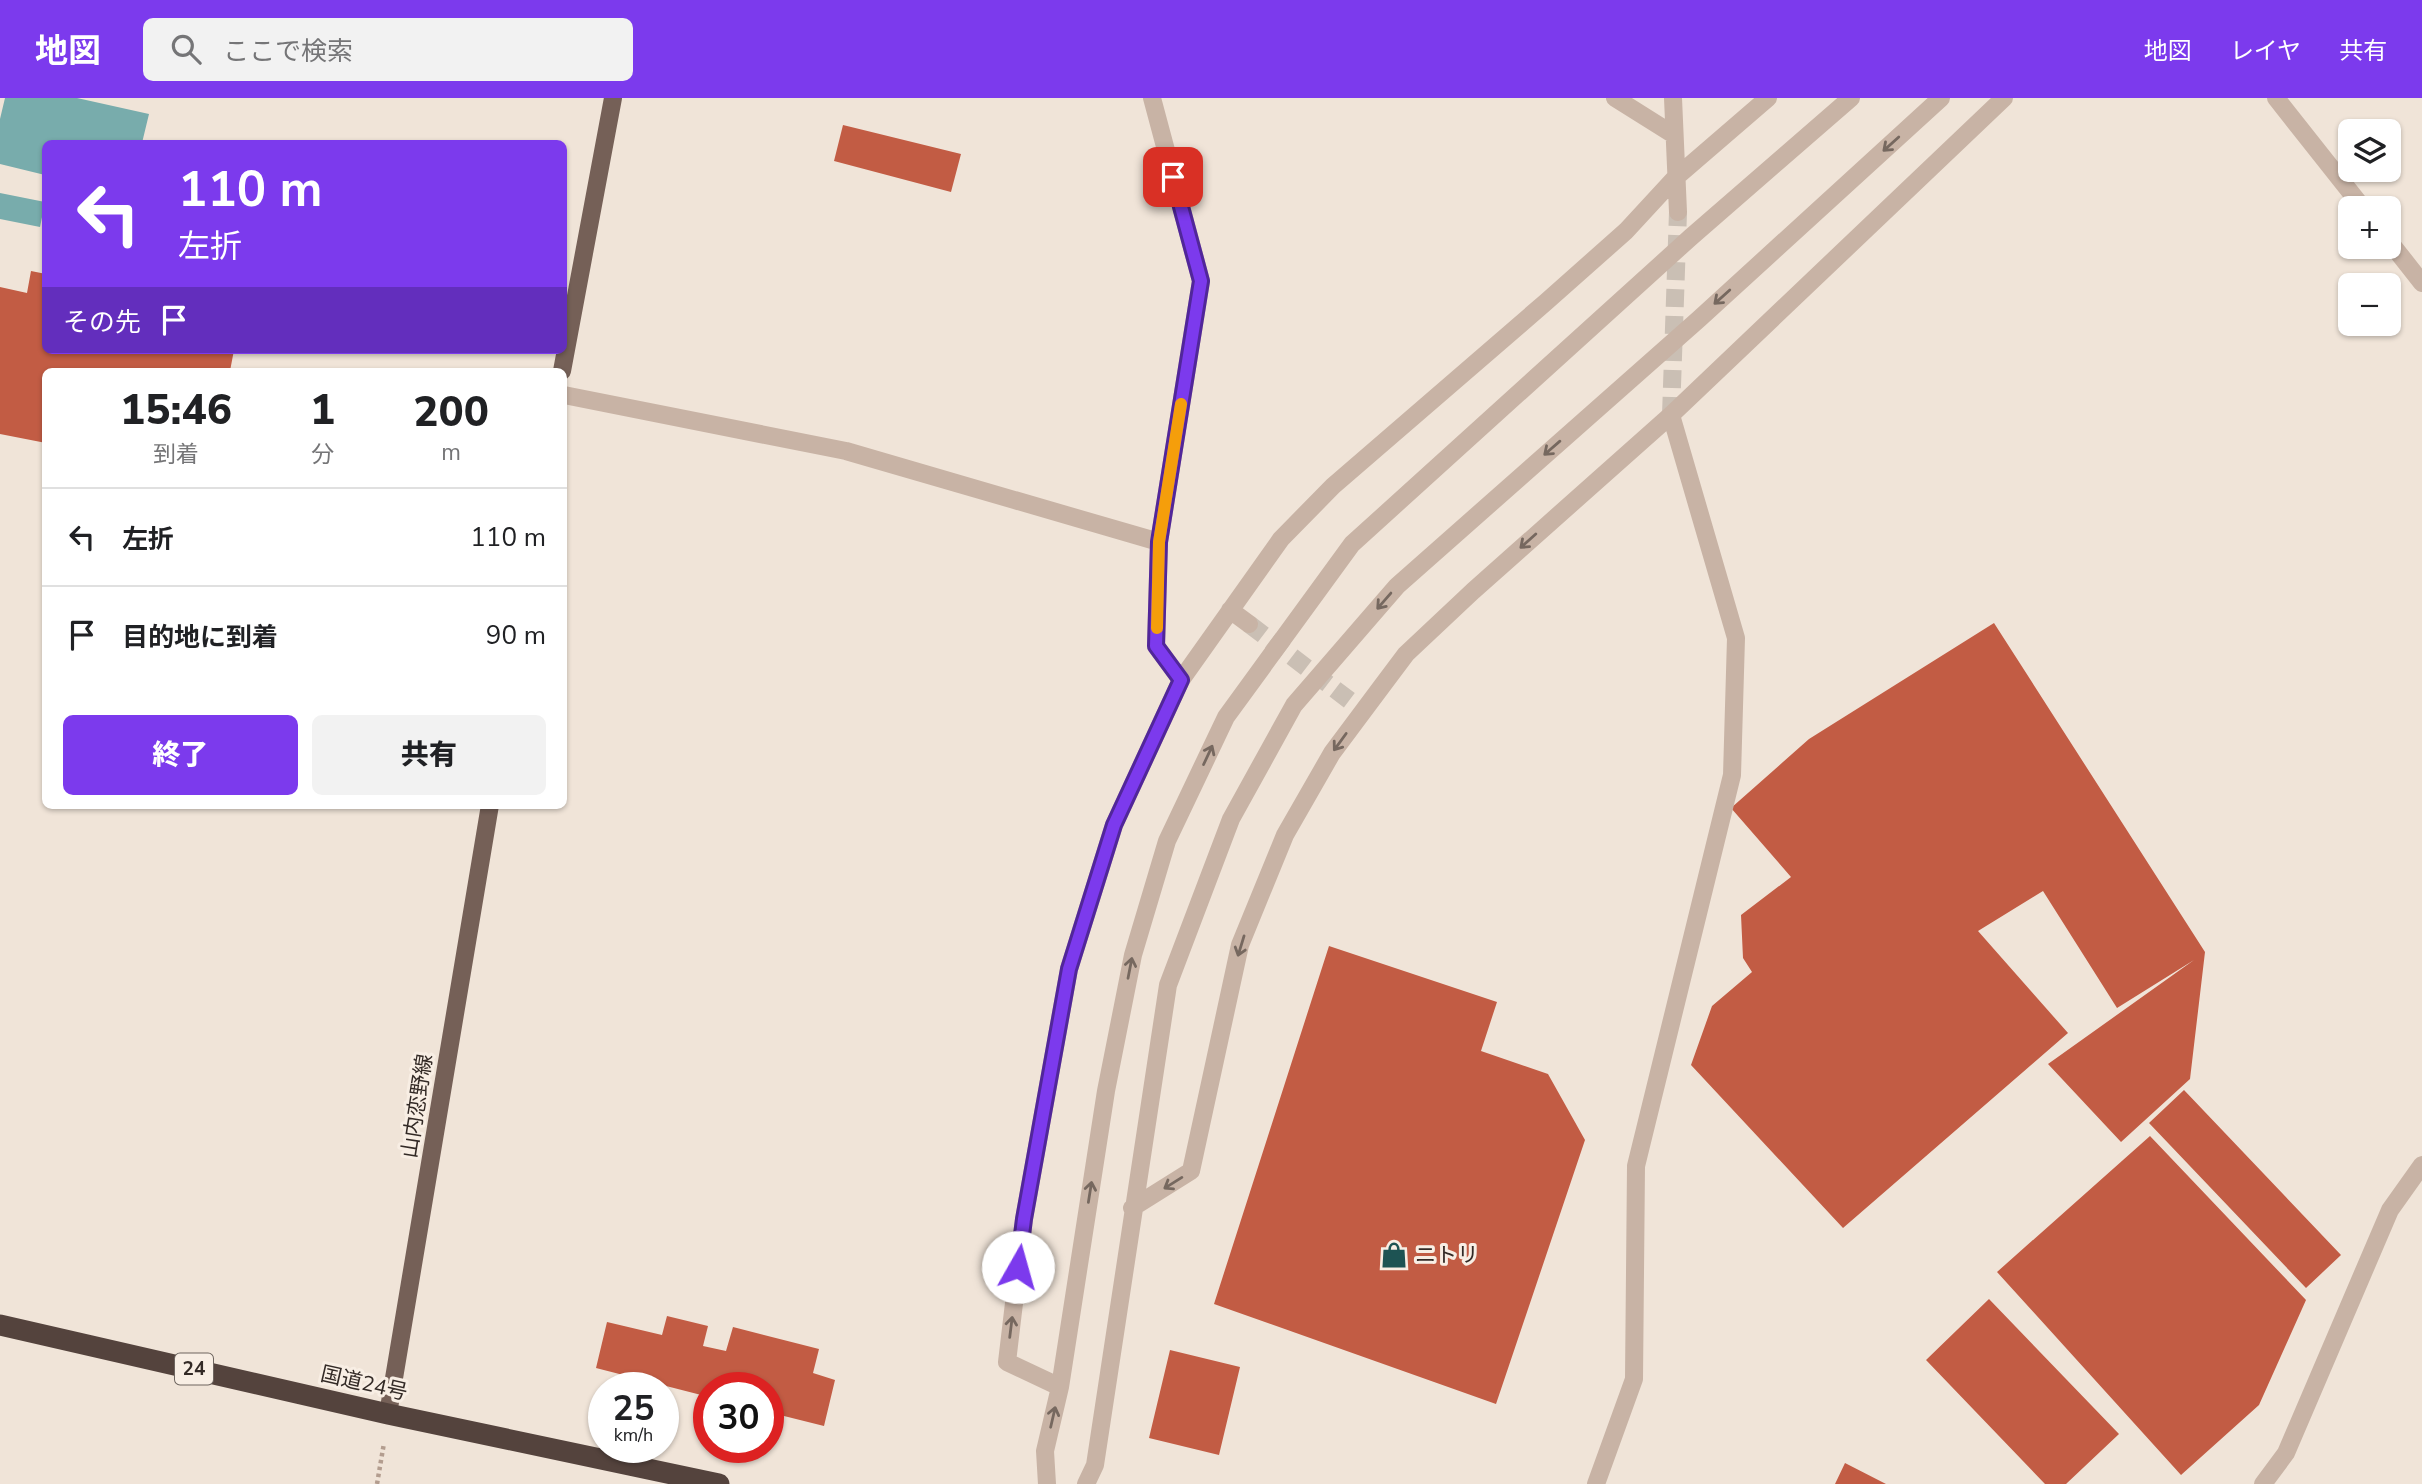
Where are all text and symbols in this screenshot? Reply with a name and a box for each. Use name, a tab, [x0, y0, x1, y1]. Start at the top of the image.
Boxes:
search box	[143, 18, 633, 81]
text: 地図	[35, 29, 101, 74]
icon: search	[167, 30, 205, 68]
text: ここで検索	[223, 34, 353, 69]
text: 地図	[2144, 35, 2192, 67]
text: レイヤ	[2230, 35, 2301, 67]
text: 共有	[2339, 35, 2387, 67]
map controls	[2338, 119, 2401, 336]
button: layers	[2338, 119, 2401, 182]
one-way arrow	[1882, 136, 1900, 152]
pin	[1143, 147, 1203, 207]
text: 110 m	[178, 156, 322, 223]
icon: arrive	[1154, 158, 1192, 196]
icon: left	[63, 168, 154, 259]
button: +	[2338, 196, 2401, 259]
text: 左折	[178, 225, 242, 268]
button: −	[2338, 273, 2401, 336]
one-way arrow	[1714, 289, 1732, 305]
icon: arrive	[155, 301, 193, 339]
text: その先	[63, 305, 141, 340]
text: 15:46	[120, 382, 232, 439]
text: 1	[310, 382, 335, 439]
text: 200	[413, 384, 489, 441]
text: m	[441, 437, 461, 468]
text: 到着	[153, 439, 199, 470]
text: 分	[311, 439, 334, 470]
one-way arrow	[1544, 440, 1562, 456]
icon: left	[63, 518, 101, 556]
text: 110 m	[470, 520, 546, 555]
text: 左折	[122, 522, 174, 557]
one-way arrow	[1520, 533, 1538, 549]
one-way arrow	[1376, 592, 1392, 610]
icon: arrive	[63, 616, 101, 654]
text: 90 m	[486, 618, 546, 653]
text: 目的地に到着	[122, 620, 278, 655]
button: 終了	[63, 715, 298, 795]
button: 共有	[312, 715, 546, 795]
one-way arrow	[1333, 732, 1347, 751]
one-way arrow	[1202, 745, 1215, 767]
one-way arrow	[1233, 935, 1246, 957]
one-way arrow	[1124, 957, 1137, 980]
street label: 山内恋野線	[395, 1052, 439, 1160]
one-way arrow	[1164, 1175, 1183, 1190]
one-way arrow	[1084, 1181, 1097, 1204]
position arrow	[981, 1230, 1055, 1304]
shop icon: ニトリ	[1379, 1240, 1409, 1270]
place label: ニトリ	[1415, 1241, 1478, 1269]
one-way arrow	[1005, 1317, 1018, 1339]
road number: 24	[175, 1354, 213, 1385]
street label: 国道24号	[318, 1359, 410, 1407]
speed limit sign: 30	[693, 1372, 784, 1463]
text: 25	[612, 1385, 655, 1432]
one-way arrow	[1047, 1406, 1060, 1429]
text: km/h	[614, 1423, 653, 1447]

